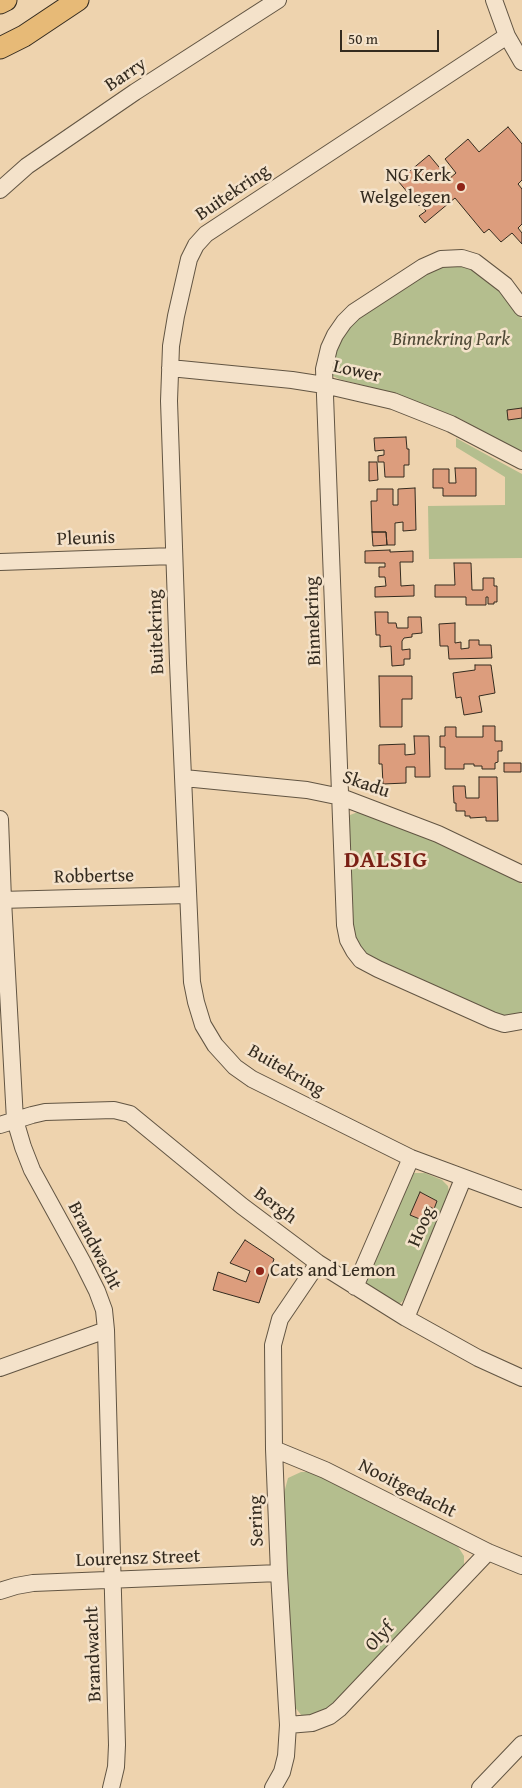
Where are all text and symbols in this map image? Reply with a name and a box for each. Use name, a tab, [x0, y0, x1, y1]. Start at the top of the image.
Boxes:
scale bar	[342, 20, 441, 52]
text: 50 m	[348, 28, 378, 49]
street label: Barry	[101, 53, 151, 97]
street label: Buitekring	[191, 160, 275, 226]
place label: NG Kerk Welgelegen	[360, 165, 451, 209]
marker: NG Kerk Welgelegen	[455, 181, 467, 193]
park label: Binnekring Park	[392, 329, 510, 351]
street label: Lower	[331, 355, 383, 389]
street label: Pleunis	[56, 527, 116, 551]
street label: Binnekring	[301, 576, 327, 666]
street label: Buitekring	[144, 589, 170, 675]
street label: Skadu	[339, 766, 393, 804]
district label: DALSIG	[343, 847, 429, 875]
street label: Robbertse	[54, 865, 134, 889]
street label: Buitekring	[244, 1040, 328, 1102]
street label: Bergh	[249, 1183, 301, 1229]
street label: Brandwacht	[62, 1198, 126, 1294]
street label: Hoog	[403, 1203, 441, 1251]
place label: Cats and Lemon	[270, 1260, 396, 1282]
marker: Cats and Lemon	[254, 1265, 266, 1277]
street label: Nooitgedacht	[354, 1455, 460, 1523]
street label: Sering	[245, 1495, 269, 1547]
street label: Lourensz Street	[75, 1545, 201, 1573]
street label: Brandwacht	[81, 1606, 107, 1702]
street label: Olyf	[361, 1617, 399, 1657]

